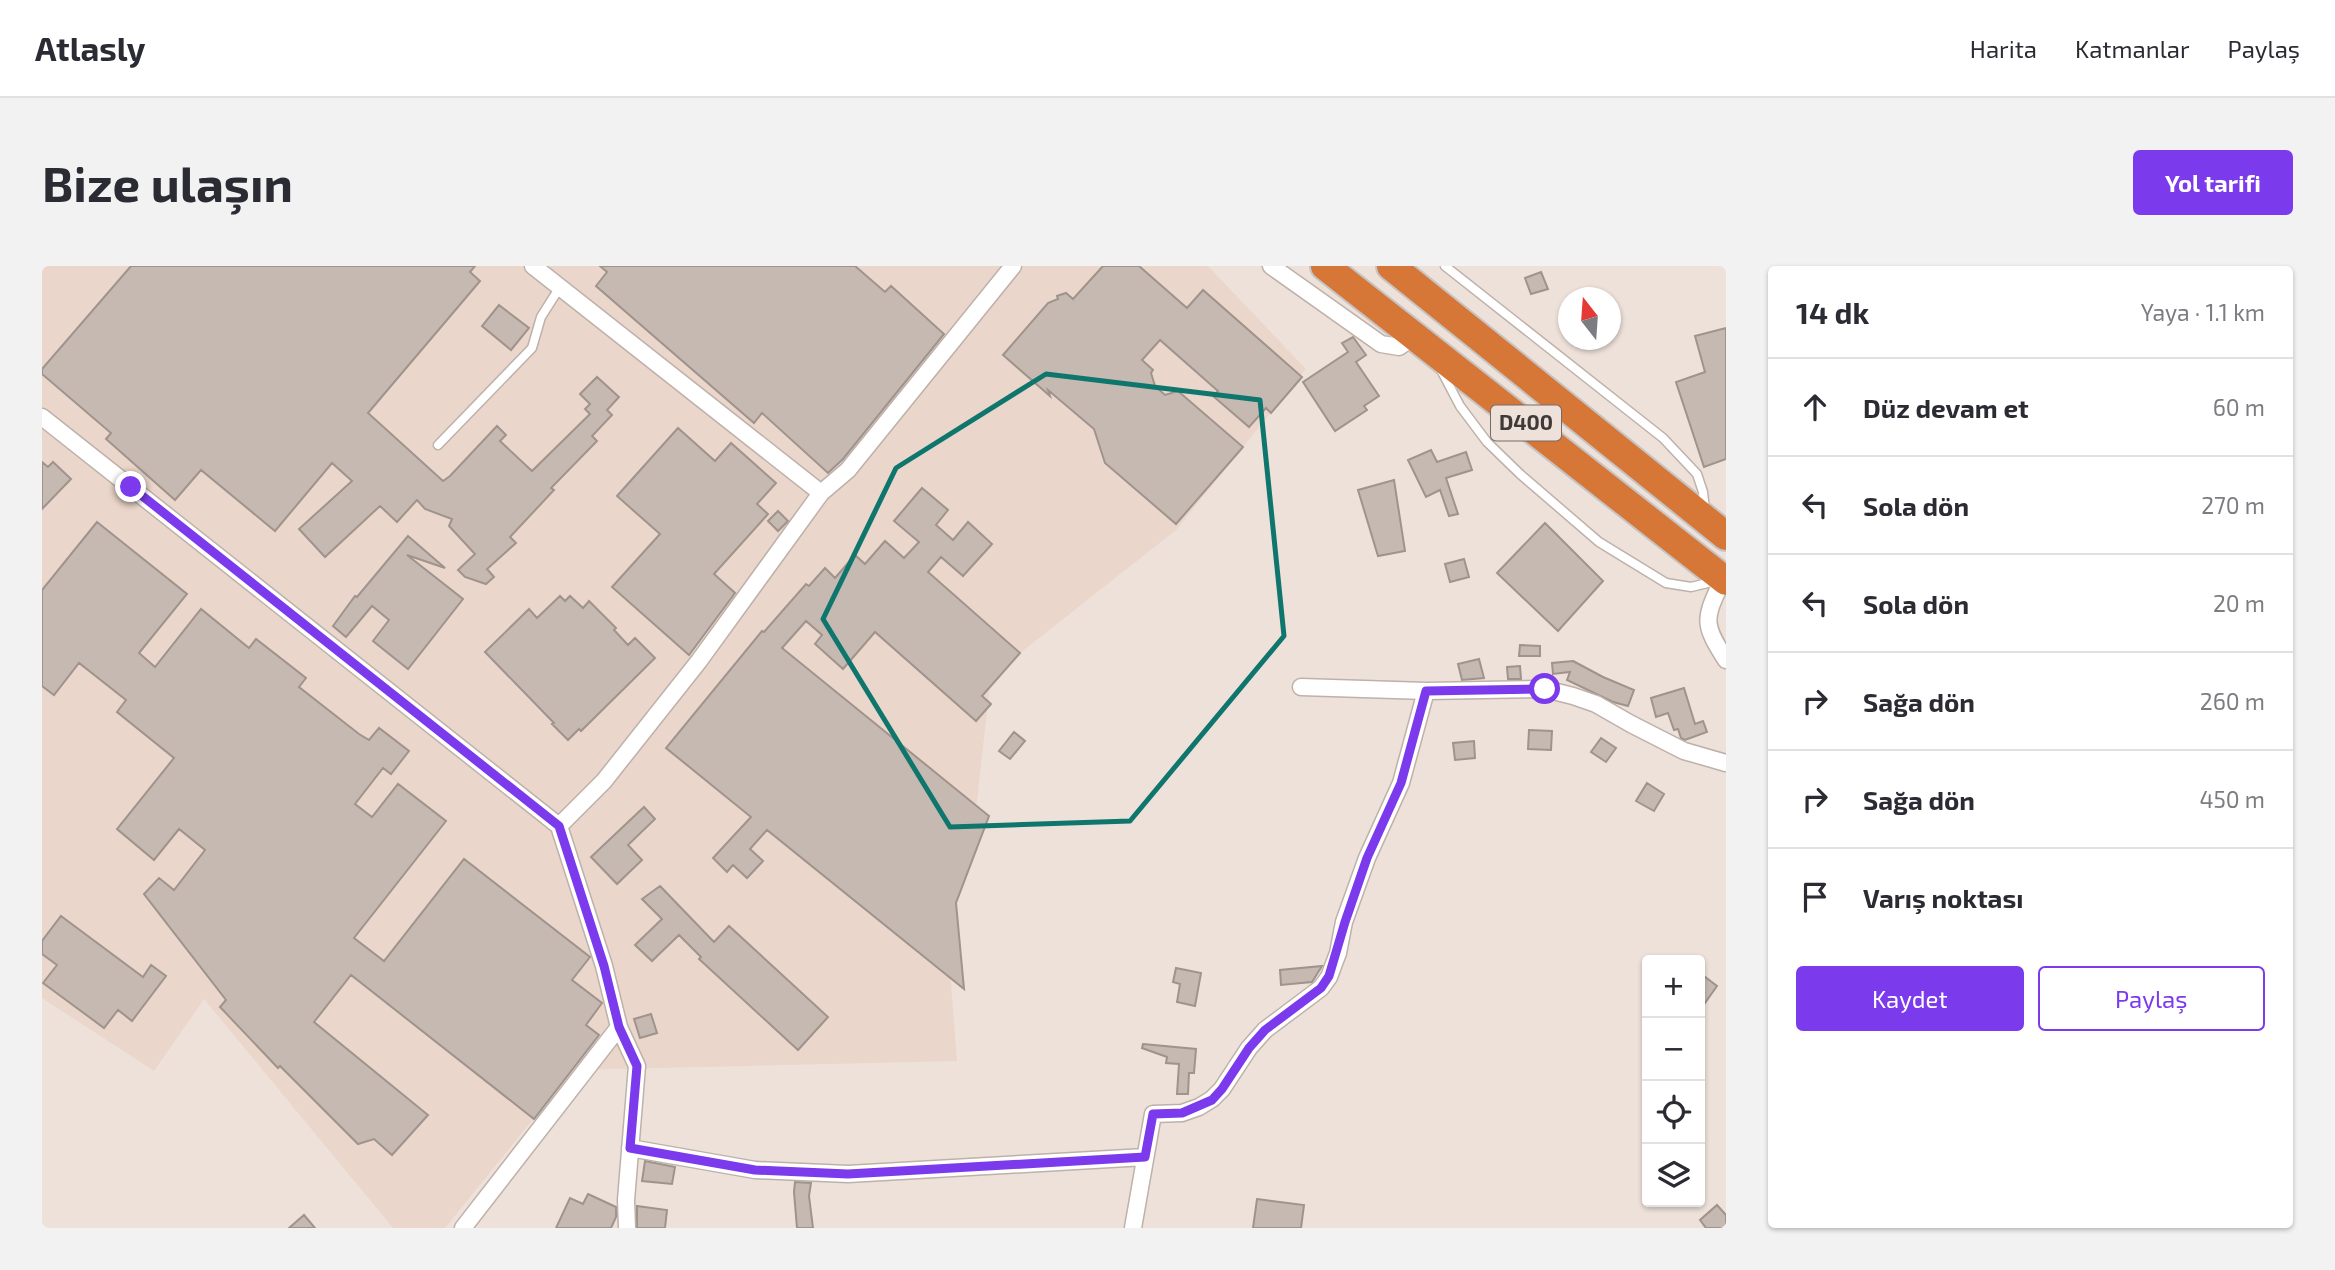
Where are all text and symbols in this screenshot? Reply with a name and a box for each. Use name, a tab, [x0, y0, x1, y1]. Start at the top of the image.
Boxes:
text: Atlasly	[35, 28, 145, 68]
text: Harita	[1970, 34, 2037, 63]
text: Katmanlar	[2075, 34, 2190, 63]
text: Paylaş	[2228, 34, 2300, 63]
button: Yol tarifi	[2133, 150, 2293, 215]
text: Bize ulaşın	[42, 153, 293, 212]
north arrow	[1558, 287, 1621, 350]
text: 14 dk	[1796, 294, 1869, 330]
text: Yaya · 1.1 km	[2141, 298, 2265, 326]
icon: ahead	[1796, 388, 1834, 426]
text: Düz devam et	[1863, 392, 2029, 423]
text: 60 m	[2213, 393, 2265, 421]
road number: D400	[1491, 406, 1561, 440]
route end	[115, 471, 146, 502]
icon: left	[1796, 486, 1834, 524]
text: Sola dön	[1863, 490, 1969, 521]
text: 270 m	[2201, 491, 2265, 519]
icon: left	[1796, 584, 1834, 622]
text: Sola dön	[1863, 588, 1969, 619]
text: 20 m	[2213, 589, 2265, 617]
route start	[1529, 673, 1560, 704]
icon: right	[1796, 682, 1834, 720]
text: Sağa dön	[1863, 686, 1975, 717]
text: 260 m	[2200, 687, 2265, 715]
icon: right	[1796, 780, 1834, 818]
text: Sağa dön	[1863, 784, 1975, 815]
text: 450 m	[2199, 785, 2265, 813]
icon: arrive	[1796, 878, 1834, 916]
text: Varış noktası	[1863, 882, 2023, 913]
map controls	[1642, 955, 1705, 1207]
button: +	[1642, 955, 1705, 1018]
button: Kaydet	[1796, 966, 2024, 1031]
button: Paylaş	[2038, 966, 2265, 1031]
button: −	[1642, 1018, 1705, 1081]
button: locate	[1642, 1081, 1705, 1144]
button: layers	[1642, 1144, 1705, 1207]

